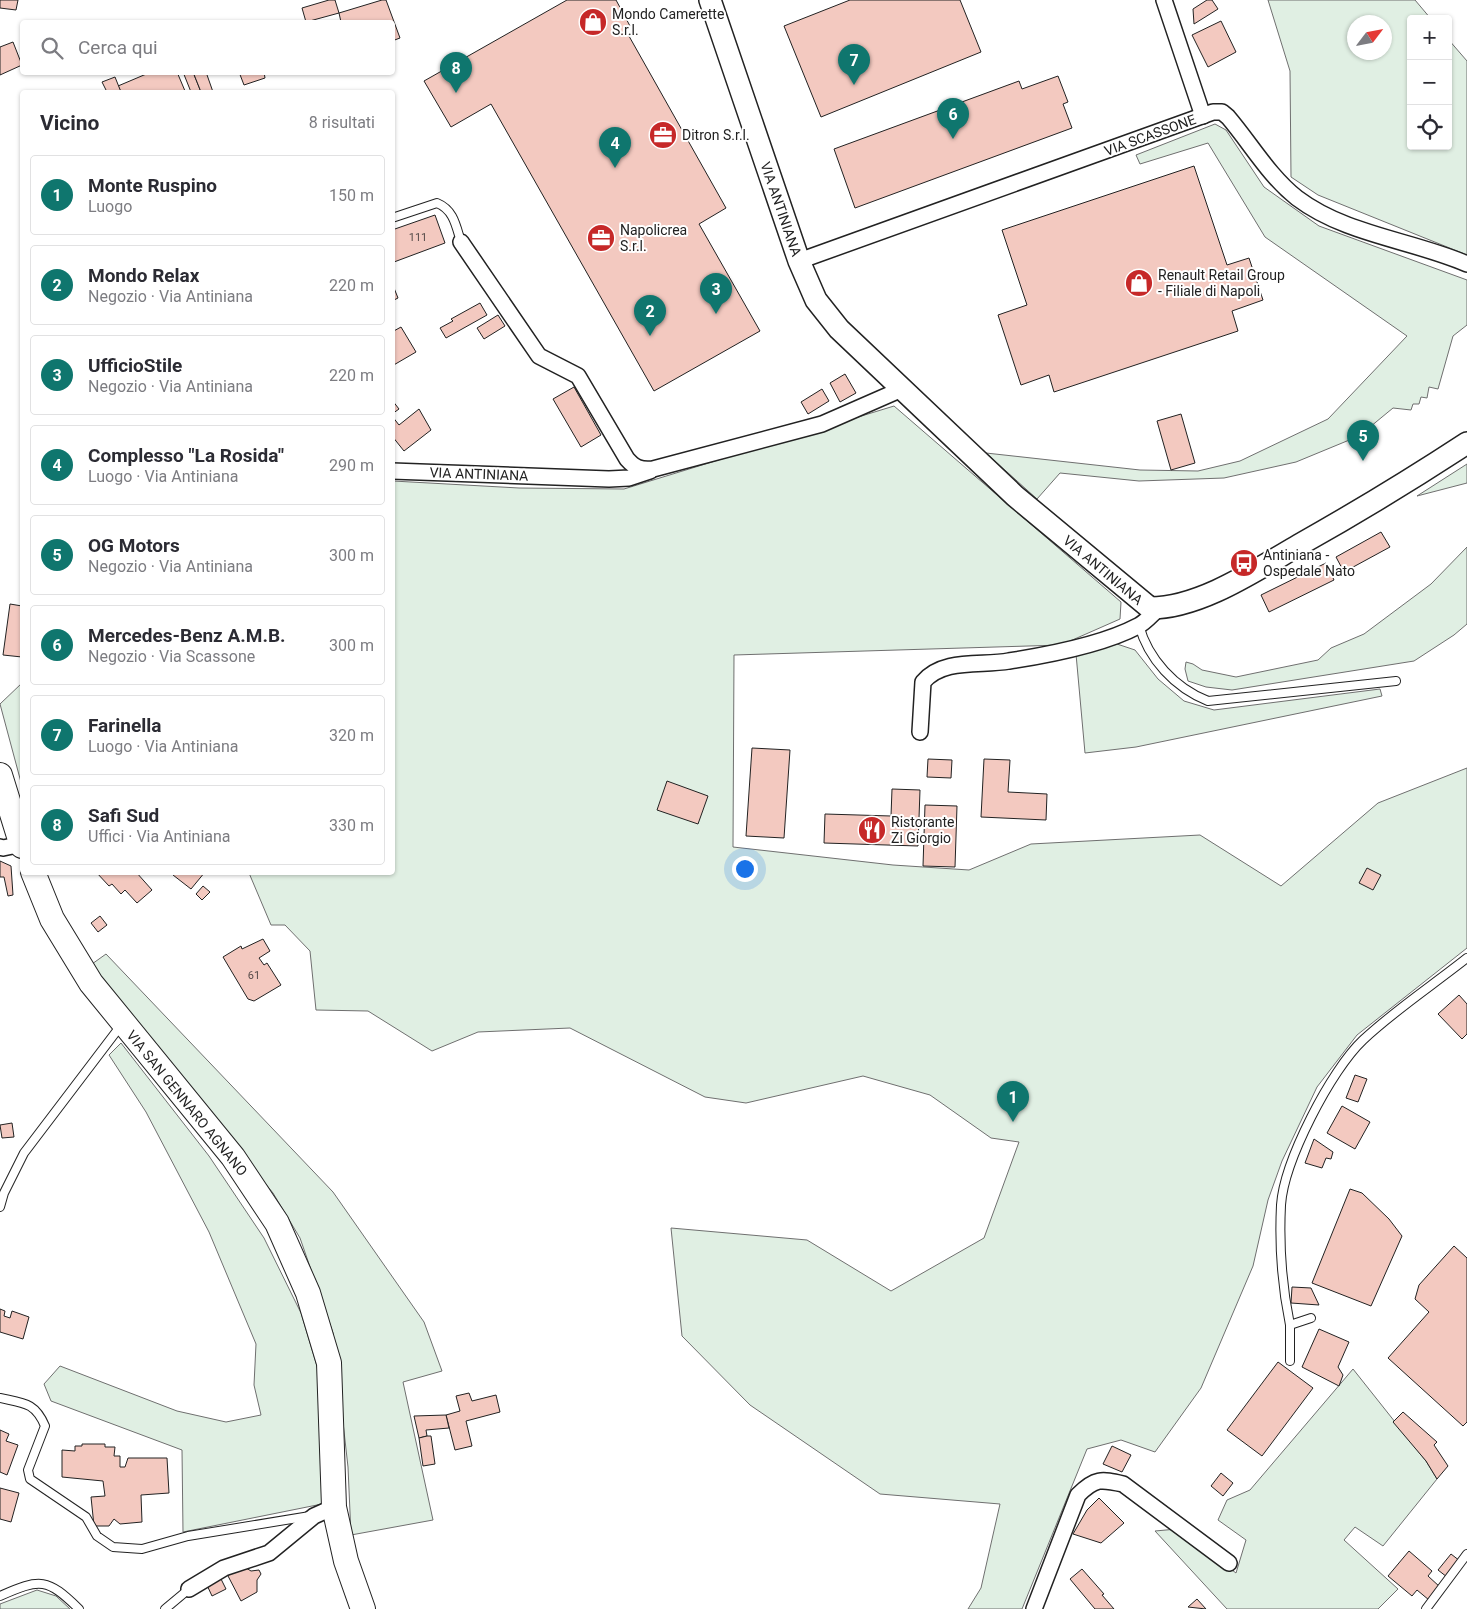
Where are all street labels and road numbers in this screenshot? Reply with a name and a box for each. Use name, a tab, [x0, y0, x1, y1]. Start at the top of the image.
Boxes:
street label: VIA SCASSONE	[1102, 111, 1198, 159]
street label: VIA ANTINIANA	[757, 160, 805, 258]
street label: VIA ANTINIANA	[429, 464, 529, 484]
street label: VIA ANTINIANA	[1060, 532, 1146, 608]
street label: VIA SAN GENNARO AGNANO	[123, 1027, 251, 1179]

